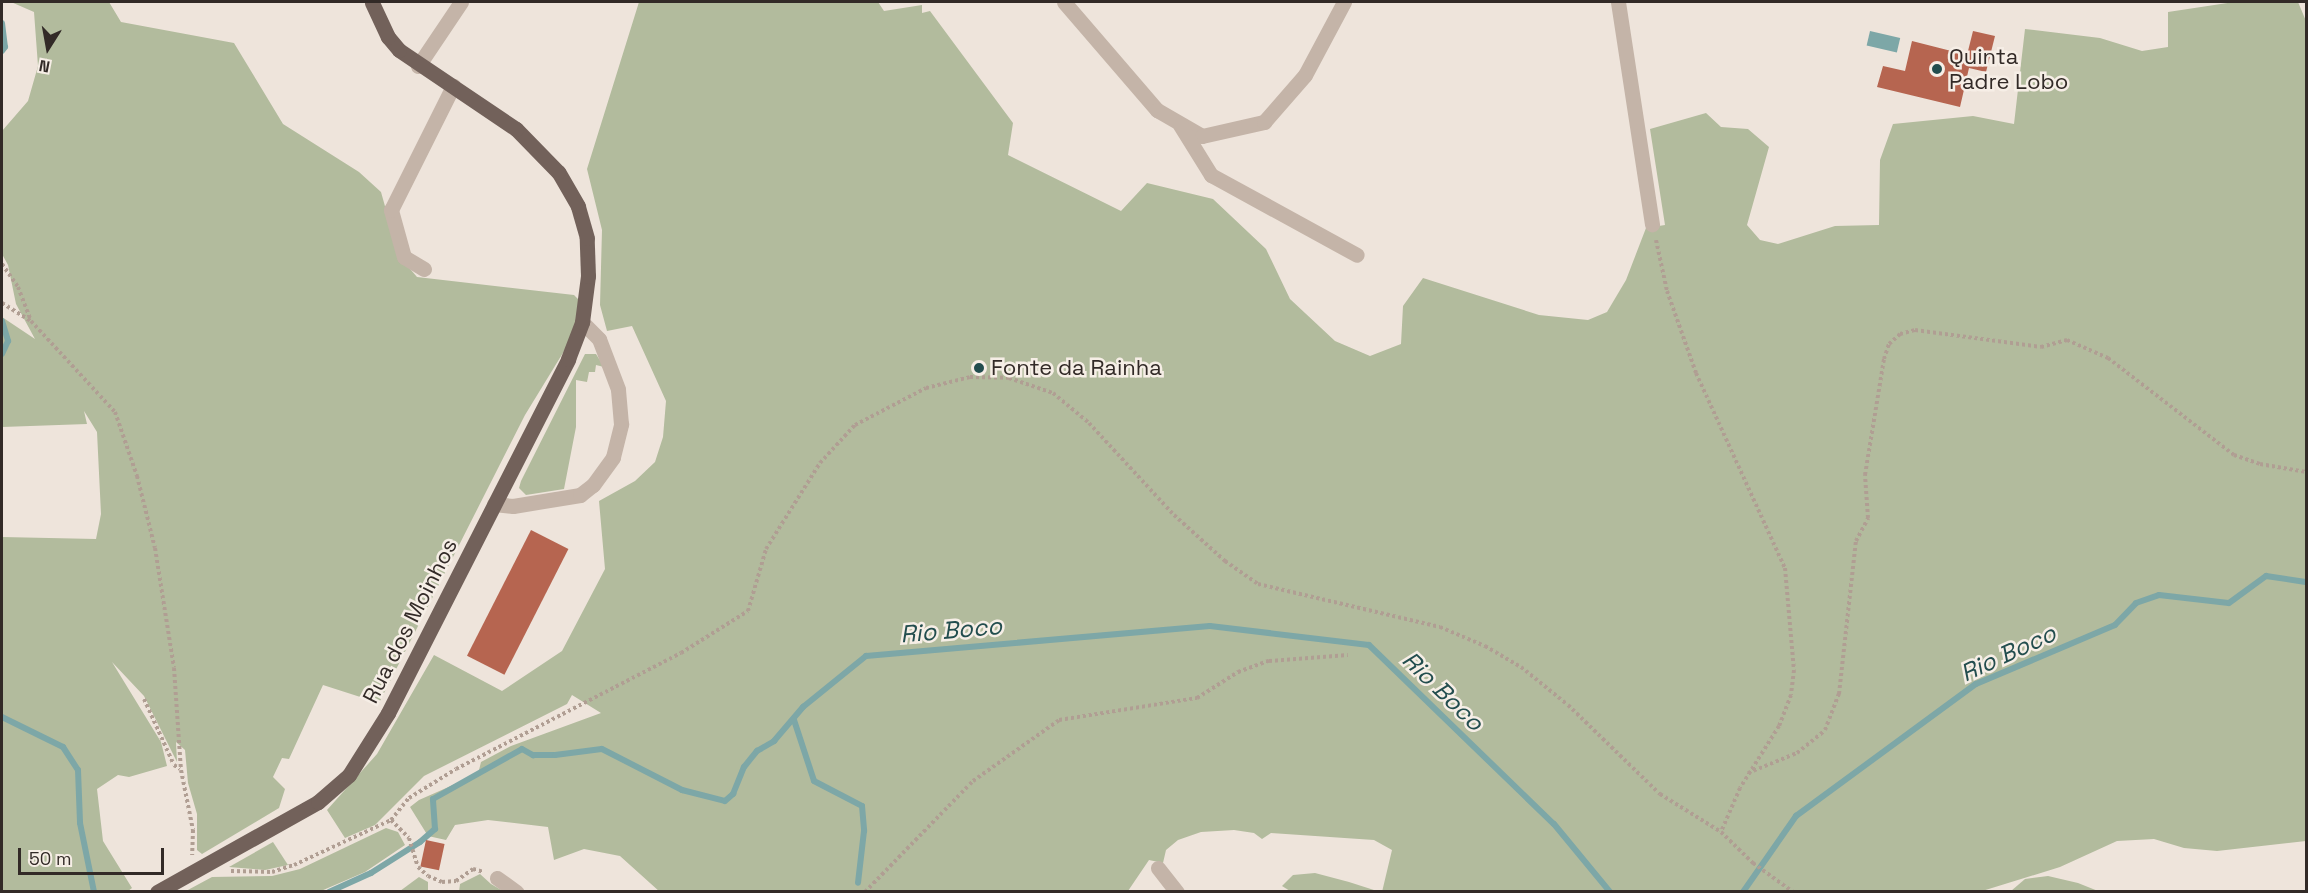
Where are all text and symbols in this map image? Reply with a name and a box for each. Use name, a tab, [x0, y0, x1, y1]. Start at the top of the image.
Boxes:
north arrow	[18, 18, 78, 78]
place label: Quinta Padre Lobo	[1949, 43, 2068, 94]
text: N	[37, 55, 52, 77]
marker: Quinta Padre Lobo	[1930, 62, 1944, 76]
place label: Fonte da Rainha	[991, 355, 1162, 381]
marker: Fonte da Rainha	[972, 361, 986, 375]
street label: Rua dos Moinhos	[357, 534, 463, 708]
water label: Rio Boco	[899, 611, 1003, 649]
water label: Rio Boco	[1956, 618, 2060, 688]
water label: Rio Boco	[1396, 645, 1490, 737]
scale bar	[21, 836, 166, 874]
text: 50 m	[29, 847, 71, 870]

